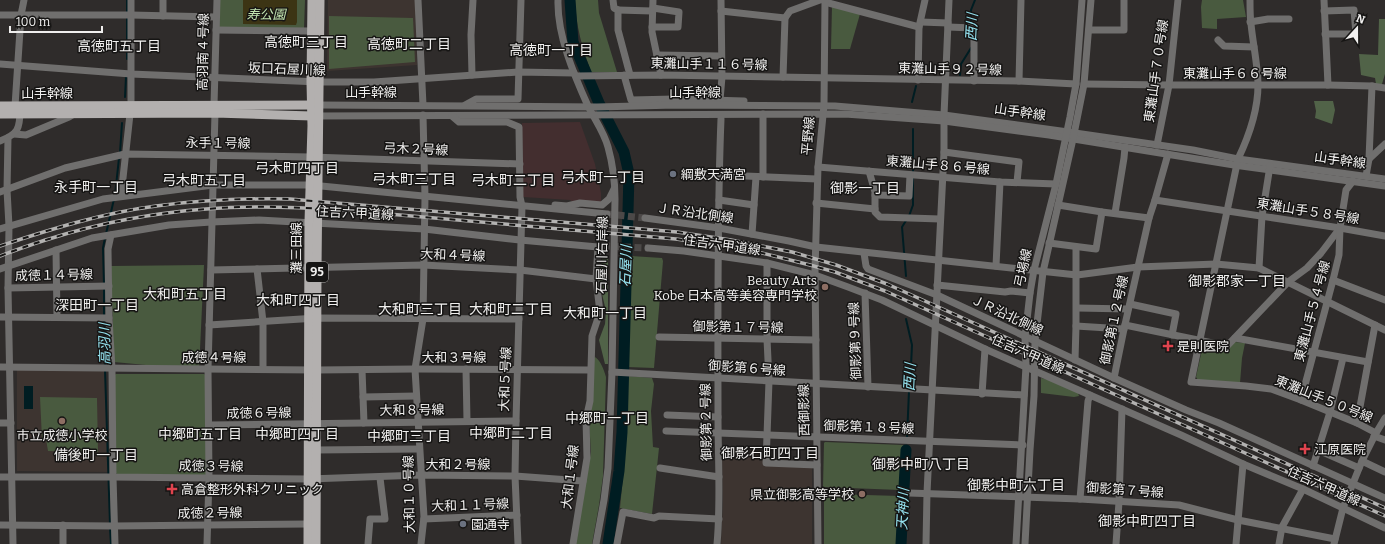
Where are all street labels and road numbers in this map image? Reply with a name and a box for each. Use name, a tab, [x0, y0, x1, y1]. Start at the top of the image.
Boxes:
street label: 高羽南４号線	[195, 13, 211, 91]
street label: 東灘山手７０号線	[1141, 18, 1171, 124]
street label: 東灘山手１１６号線	[650, 55, 768, 73]
street label: 坂口石屋川線	[248, 60, 326, 78]
street label: 東灘山手９２号線	[898, 61, 1002, 77]
street label: 東灘山手６６号線	[1183, 66, 1287, 81]
street label: 山手幹線	[345, 85, 397, 100]
street label: 山手幹線	[669, 85, 721, 100]
street label: 山手幹線	[21, 86, 73, 101]
street label: 山手幹線	[993, 101, 1047, 123]
street label: 平野線	[799, 116, 817, 156]
street label: 永手１号線	[185, 135, 251, 151]
street label: 弓木２号線	[383, 140, 449, 158]
street label: 山手幹線	[1313, 149, 1367, 171]
street label: 東灘山手８６号線	[886, 153, 990, 177]
street label: 東灘山手５８号線	[1255, 195, 1361, 227]
street label: ＪＲ沿北側線	[655, 200, 735, 226]
street label: 住吉六甲道線	[316, 203, 394, 223]
street label: 石屋川右岸線	[594, 216, 610, 294]
street label: 灘三田線	[289, 222, 304, 274]
street label: 住吉六甲道線	[682, 232, 762, 258]
street label: 大和４号線	[420, 246, 486, 264]
street label: 弓場線	[1012, 247, 1034, 289]
street label: 東灘山手５４号線	[1291, 259, 1333, 363]
road number: 95	[306, 262, 328, 282]
street label: 成徳１４号線	[15, 267, 93, 283]
street label: 御影第１２号線	[1097, 274, 1131, 366]
street label: ＪＲ沿北側線	[968, 292, 1046, 338]
street label: 御影第９号線	[846, 302, 864, 380]
street label: 御影第１７号線	[692, 319, 784, 335]
street label: 住吉六甲道線	[989, 331, 1067, 377]
street label: 大和５号線	[496, 346, 514, 412]
street label: 成徳４号線	[181, 350, 247, 365]
street label: 大和３号線	[421, 350, 487, 365]
street label: 御影第６号線	[708, 358, 786, 378]
street label: 東灘山手５０号線	[1273, 373, 1375, 425]
street label: 御影第２号線	[698, 383, 714, 461]
street label: 西御影線	[796, 384, 812, 436]
street label: 大和８号線	[379, 402, 445, 418]
street label: 成徳６号線	[226, 405, 292, 421]
street label: 御影第１８号線	[823, 418, 915, 436]
street label: 大和１号線	[559, 444, 581, 510]
street label: 大和１０号線	[401, 455, 417, 533]
street label: 大和２号線	[425, 457, 491, 472]
street label: 成徳３号線	[178, 458, 244, 474]
street label: 住吉六甲道線	[1285, 463, 1363, 509]
street label: 御影第７号線	[1086, 480, 1164, 500]
street label: 大和１１号線	[431, 496, 509, 514]
street label: 成徳２号線	[177, 505, 243, 521]

